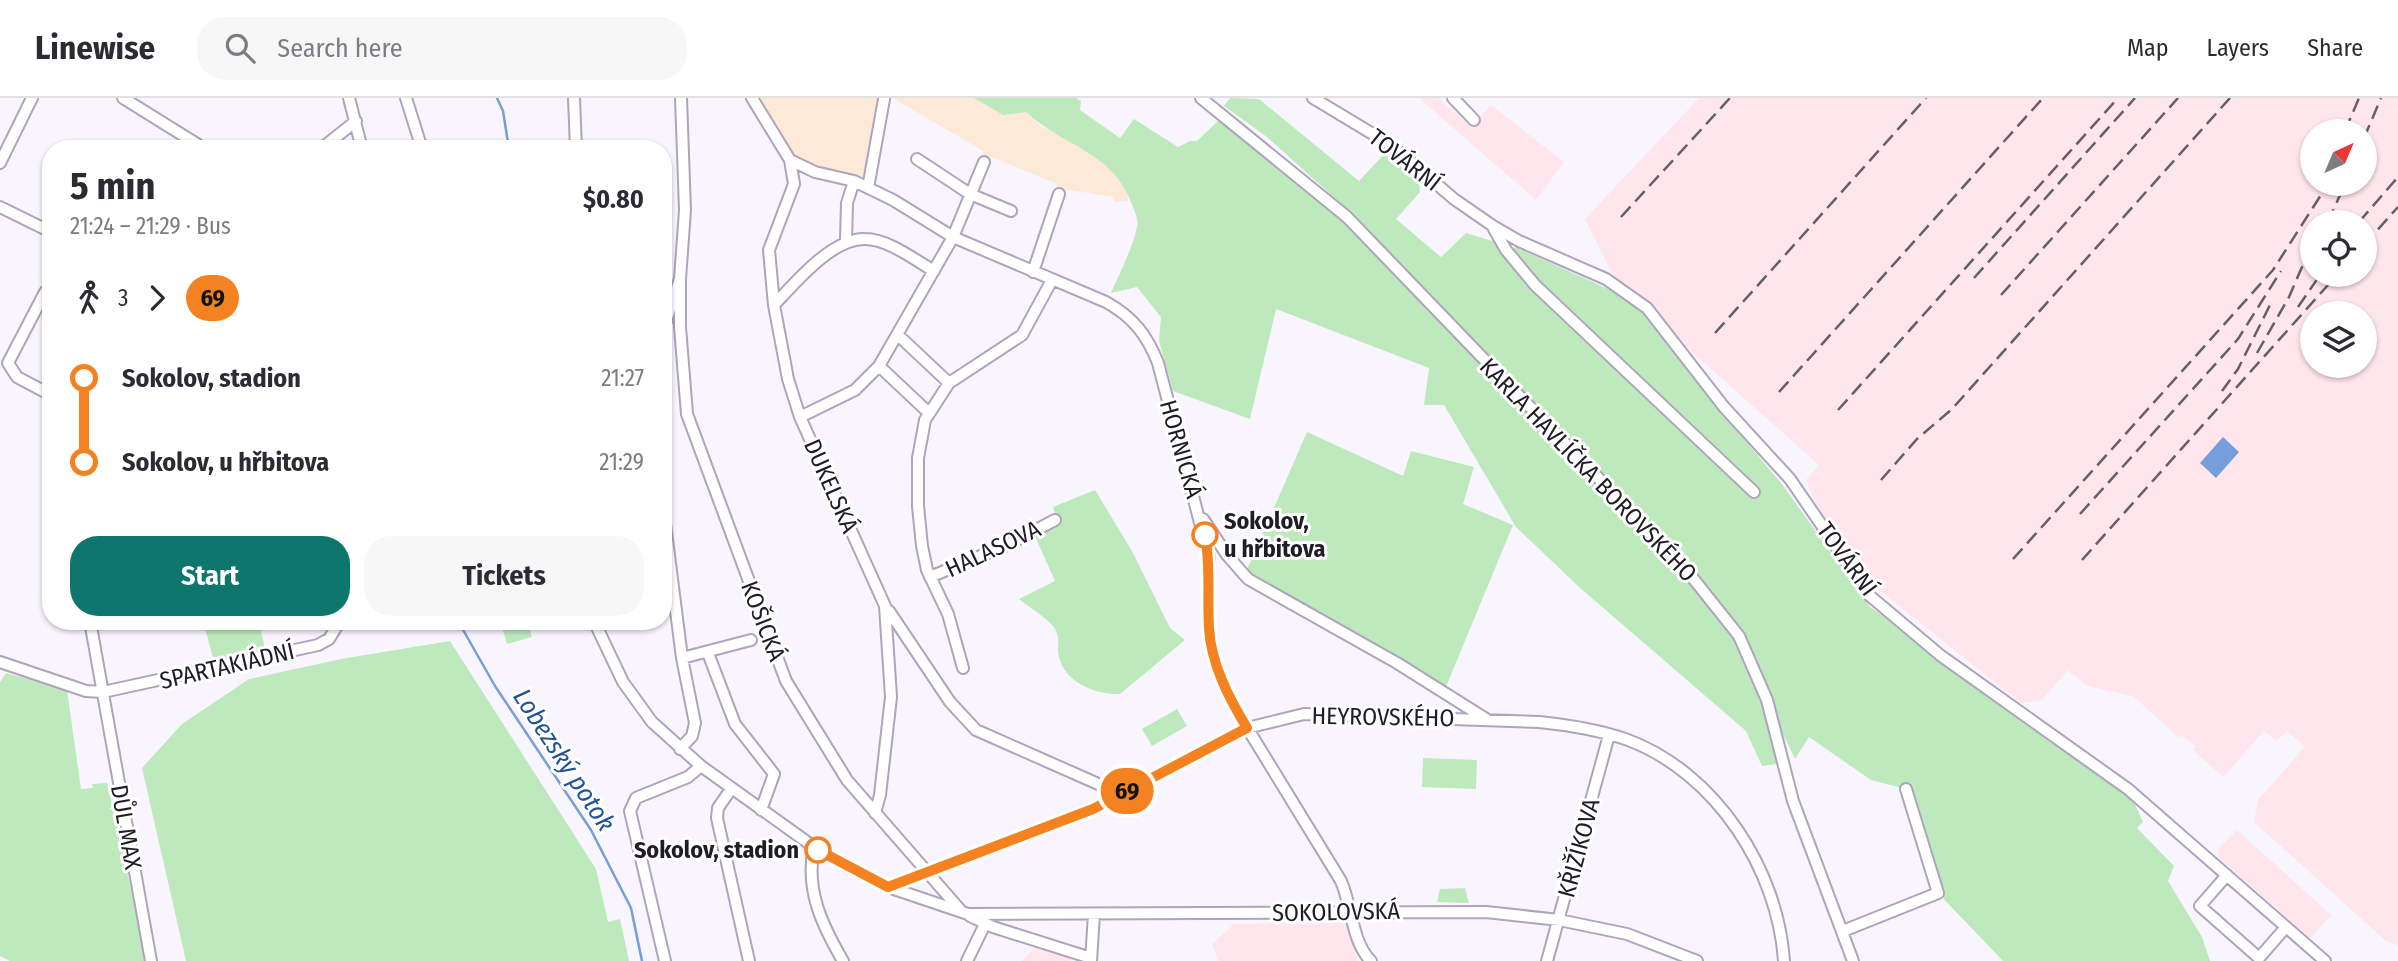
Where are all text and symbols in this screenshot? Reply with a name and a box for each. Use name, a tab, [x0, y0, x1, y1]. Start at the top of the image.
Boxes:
search box	[197, 17, 687, 80]
text: Linewise	[35, 28, 155, 68]
icon: search	[221, 29, 259, 67]
text: Search here	[277, 33, 403, 64]
text: Map	[2127, 34, 2169, 62]
text: Layers	[2207, 34, 2269, 62]
text: Share	[2307, 34, 2363, 62]
north arrow	[2300, 119, 2376, 196]
map controls	[2300, 119, 2377, 378]
street label: TOVÁRNÍ	[1363, 122, 1447, 197]
text: 5 min	[70, 163, 155, 209]
text: $0.80	[583, 184, 644, 215]
button: locate	[2300, 210, 2377, 287]
text: 21:24 – 21:29 · Bus	[70, 212, 231, 240]
icon: walk	[70, 279, 108, 317]
icon: forward	[138, 279, 176, 317]
text: 3	[118, 284, 128, 312]
text: 69	[200, 284, 225, 312]
button: layers	[2300, 301, 2377, 378]
street label: KARLA HAVLÍČKA BOROVSKÉHO	[1474, 352, 1703, 588]
text: Sokolov, stadion	[122, 363, 301, 394]
text: 21:27	[601, 364, 644, 392]
street label: HORNICKÁ	[1154, 396, 1209, 502]
street label: DUKELSKÁ	[798, 434, 865, 537]
text: Sokolov, u hřbitova	[122, 447, 329, 478]
text: 21:29	[599, 448, 644, 476]
place label: Sokolov, u hřbitova	[1224, 507, 1326, 563]
street label: HALASOVA	[941, 515, 1045, 583]
street label: TOVÁRNÍ	[1811, 516, 1884, 601]
marker: Sokolov, u hřbitova	[1192, 522, 1218, 548]
button: Start	[70, 536, 350, 616]
button: Tickets	[364, 536, 644, 616]
street label: KOŠICKÁ	[735, 577, 792, 665]
street label: SPARTAKIÁDNÍ	[157, 636, 297, 695]
water label: Lobezský potok	[506, 683, 622, 837]
street label: HEYROVSKÉHO	[1311, 701, 1455, 732]
line badge: 69	[1096, 768, 1158, 814]
text: 69	[1115, 777, 1139, 805]
street label: DŮL MAX	[105, 782, 149, 872]
street label: KŘIŽÍKOVA	[1551, 795, 1606, 901]
place label: Sokolov, stadion	[634, 836, 799, 864]
marker: Sokolov, stadion	[805, 837, 831, 863]
street label: SOKOLOVSKÁ	[1272, 896, 1401, 927]

